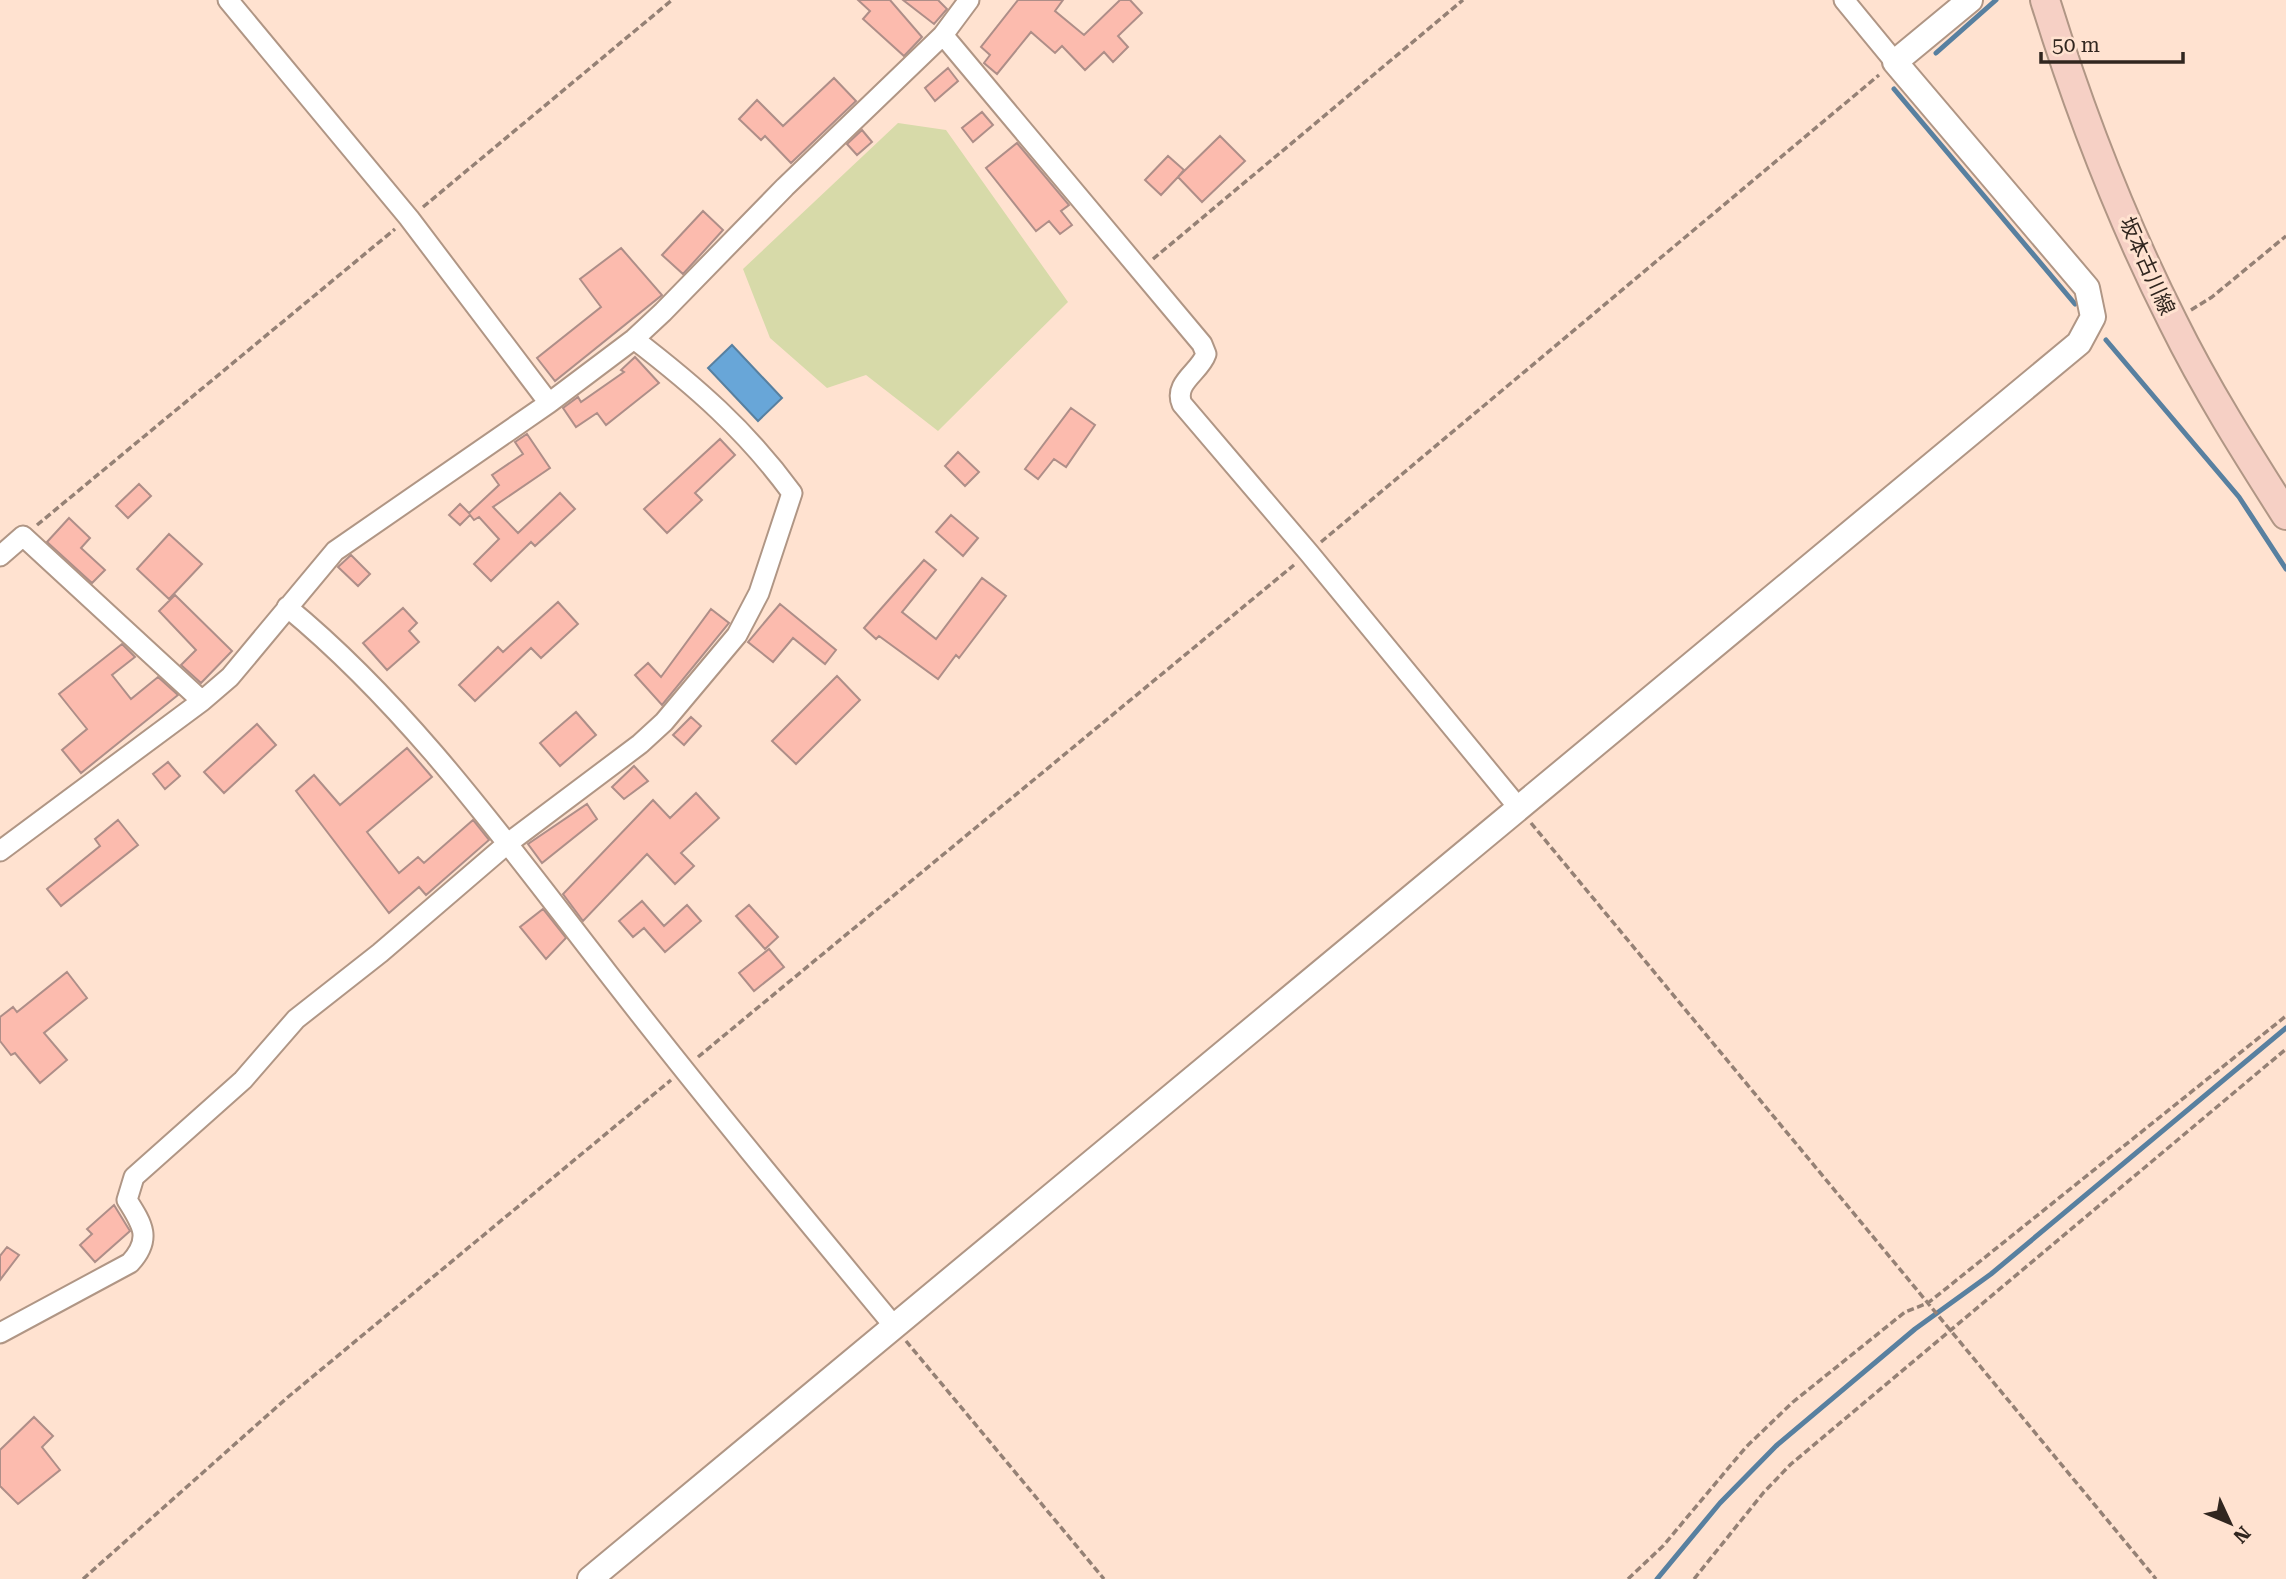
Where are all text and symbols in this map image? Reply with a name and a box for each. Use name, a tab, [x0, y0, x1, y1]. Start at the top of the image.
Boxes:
scale bar	[2041, 21, 2183, 65]
text: 50 m	[2052, 33, 2100, 57]
street label: 坂本古川線	[2115, 213, 2179, 319]
north arrow	[2195, 1488, 2265, 1558]
text: N	[2228, 1521, 2255, 1548]

